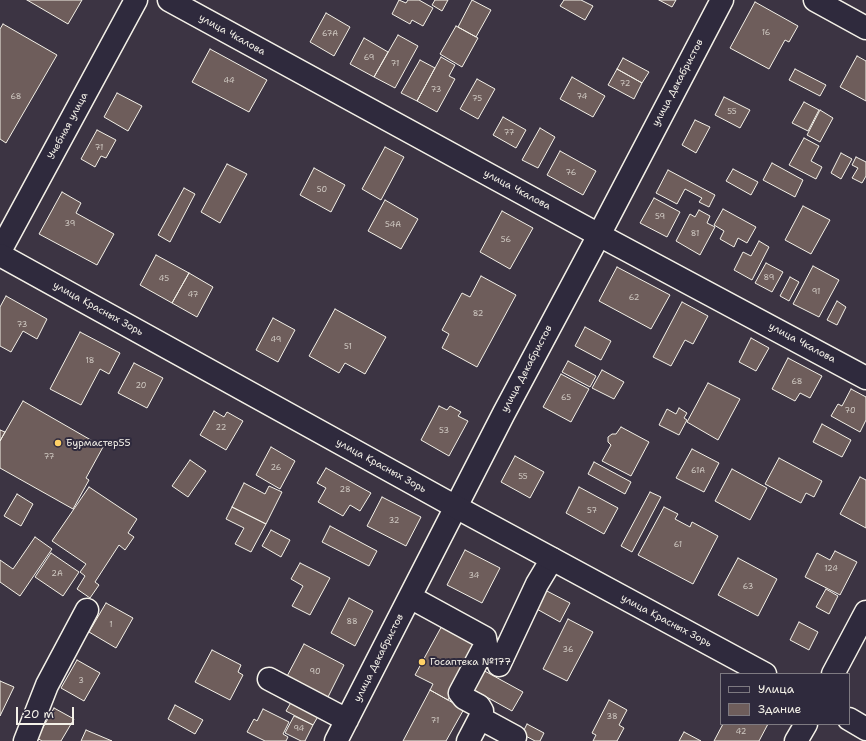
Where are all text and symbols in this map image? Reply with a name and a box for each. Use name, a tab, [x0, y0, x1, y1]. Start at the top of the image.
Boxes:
street label: улица Чкалова	[197, 12, 267, 58]
house number: 16	[762, 28, 770, 38]
house number: 67А	[322, 29, 338, 39]
street label: улица Декабристов	[650, 37, 706, 129]
house number: 69	[364, 53, 374, 63]
house number: 71	[391, 59, 399, 69]
house number: 44	[224, 76, 234, 86]
house number: 72	[620, 79, 630, 89]
house number: 73	[431, 85, 441, 95]
street label: Учебная улица	[45, 90, 91, 162]
house number: 68	[11, 92, 21, 102]
house number: 74	[577, 92, 587, 102]
house number: 75	[472, 94, 482, 104]
house number: 55	[727, 107, 737, 117]
house number: 77	[504, 128, 514, 138]
house number: 71	[95, 143, 103, 153]
street label: улица Чкалова	[481, 167, 553, 213]
house number: 76	[566, 168, 576, 178]
house number: 50	[317, 185, 327, 195]
house number: 59	[655, 212, 665, 222]
house number: 39	[65, 219, 75, 229]
house number: 54А	[385, 220, 401, 230]
house number: 81	[691, 229, 699, 239]
house number: 56	[501, 235, 511, 245]
house number: 89	[764, 273, 774, 283]
house number: 45	[159, 274, 169, 284]
street label: улица Красных Зорь	[51, 279, 145, 339]
house number: 91	[812, 287, 820, 297]
house number: 47	[188, 290, 198, 300]
house number: 62	[629, 293, 639, 303]
house number: 82	[473, 309, 483, 319]
house number: 73	[17, 320, 27, 330]
street label: улица Чкалова	[766, 320, 838, 366]
street label: улица Декабристов	[499, 323, 555, 415]
house number: 49	[271, 335, 281, 345]
house number: 51	[344, 342, 352, 352]
house number: 18	[86, 356, 94, 366]
house number: 68	[792, 377, 802, 387]
house number: 20	[136, 381, 146, 391]
house number: 65	[561, 393, 571, 403]
house number: 70	[844, 406, 856, 416]
house number: 22	[216, 423, 226, 433]
house number: 53	[439, 426, 449, 436]
street label: улица Красных Зорь	[334, 436, 428, 496]
place label: Бурмастер55	[66, 437, 131, 449]
marker: Бурмастер55	[53, 438, 63, 448]
house number: 77	[44, 452, 54, 462]
house number: 26	[271, 463, 281, 473]
house number: 61А	[691, 466, 705, 476]
house number: 55	[518, 472, 528, 482]
house number: 28	[340, 485, 350, 495]
house number: 57	[587, 506, 597, 516]
house number: 32	[389, 516, 399, 526]
house number: 61	[674, 540, 682, 550]
house number: 124	[824, 564, 838, 574]
house number: 2А	[51, 569, 63, 579]
house number: 34	[469, 571, 479, 581]
house number: 63	[743, 582, 753, 592]
street label: улица Красных Зорь	[619, 592, 713, 650]
street label: улица Декабристов	[352, 612, 406, 704]
house number: 88	[346, 617, 358, 627]
house number: 1	[109, 620, 113, 630]
house number: 36	[563, 645, 573, 655]
place label: Госаптека №177	[430, 656, 511, 668]
marker: Госаптека №177	[417, 657, 427, 667]
house number: 90	[309, 667, 321, 677]
legend	[720, 673, 850, 725]
house number: 3	[78, 676, 84, 686]
text: Улица	[758, 681, 794, 697]
scale bar	[18, 699, 76, 725]
text: Здание	[758, 701, 801, 717]
text: 20 m	[23, 706, 54, 722]
house number: 38	[607, 712, 617, 722]
house number: 71	[431, 716, 439, 726]
house number: 94	[294, 724, 304, 734]
house number: 42	[736, 727, 746, 737]

